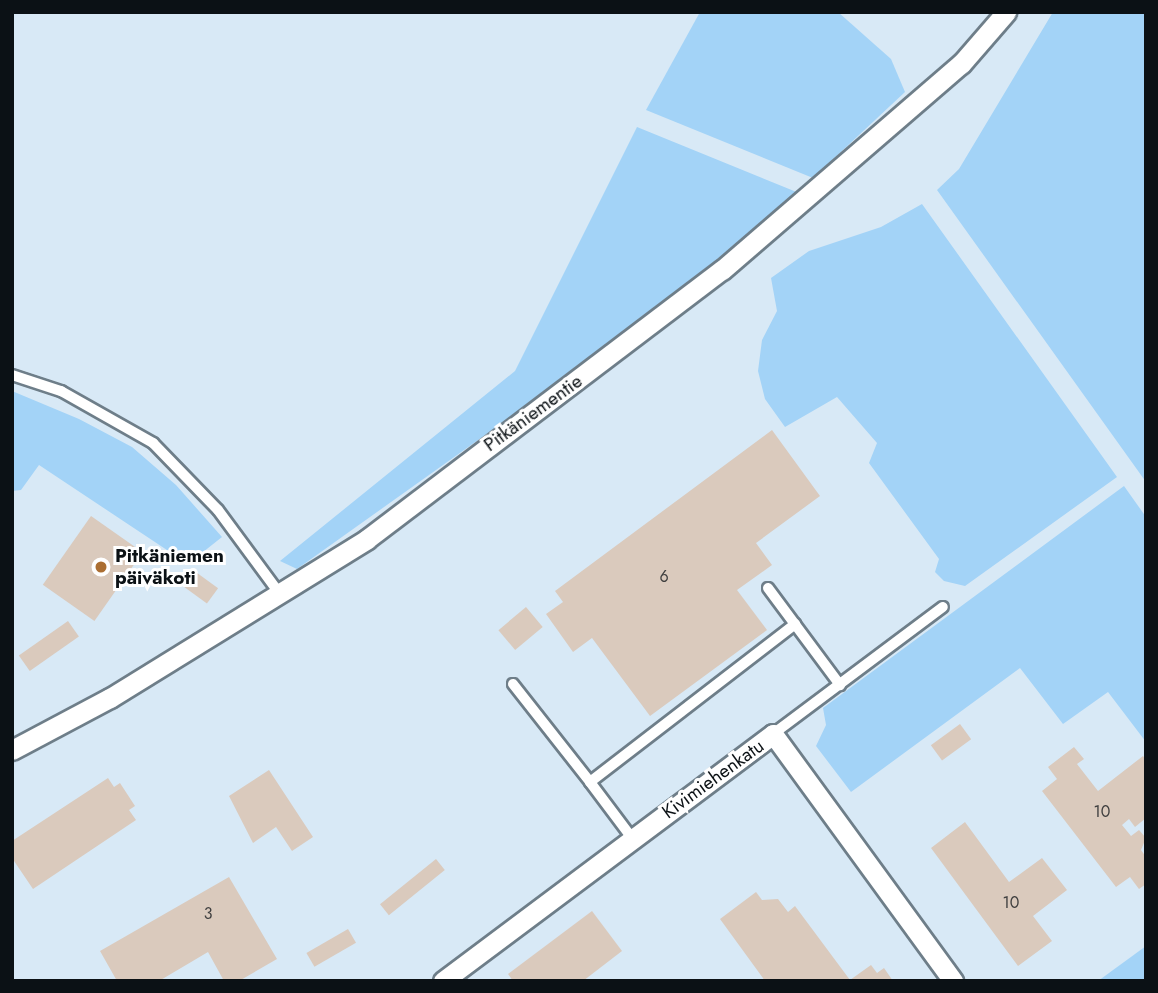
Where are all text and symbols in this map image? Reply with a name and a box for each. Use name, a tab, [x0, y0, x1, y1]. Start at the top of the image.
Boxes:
street label: Pitkäniementie	[479, 370, 587, 456]
place label: Pitkäniemen päiväkoti	[115, 545, 224, 589]
marker: Pitkäniemen päiväkoti	[93, 559, 109, 575]
house number: 6	[659, 567, 669, 587]
street label: Kivimiehenkatu	[658, 734, 768, 824]
house number: 10	[1094, 802, 1110, 822]
house number: 10	[1003, 893, 1019, 913]
house number: 3	[204, 904, 212, 924]

